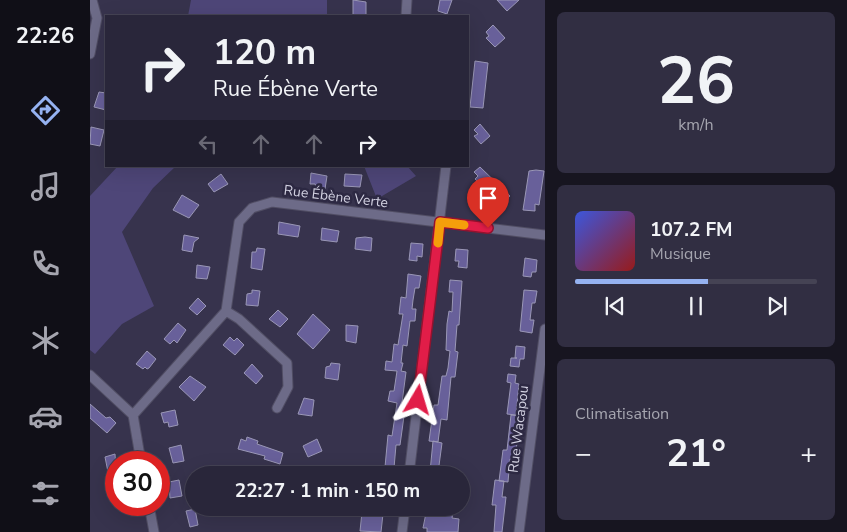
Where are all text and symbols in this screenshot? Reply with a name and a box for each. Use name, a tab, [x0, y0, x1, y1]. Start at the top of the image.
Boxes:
text: 22:26	[16, 21, 74, 51]
text: 120 m	[213, 29, 316, 76]
icon: right	[130, 35, 195, 100]
text: 26	[657, 37, 735, 126]
text: Rue Ébène Verte	[213, 74, 378, 104]
icon: directions	[28, 93, 63, 128]
text: km/h	[678, 114, 714, 136]
icon: left	[194, 130, 222, 158]
icon: ahead	[247, 130, 275, 158]
icon: ahead	[300, 130, 328, 158]
icon: right	[353, 130, 381, 158]
icon: music	[28, 169, 63, 204]
pin	[467, 177, 509, 228]
street label: Rue Ébène Verte	[283, 181, 389, 212]
icon: arrive	[474, 184, 502, 212]
text: 107.2 FM	[650, 217, 733, 243]
text: Musique	[650, 243, 711, 265]
icon: phone	[28, 246, 63, 281]
icon: previous	[601, 292, 629, 320]
icon: pause	[682, 292, 710, 320]
icon: next	[763, 292, 791, 320]
icon: climate	[28, 323, 63, 358]
position arrow	[391, 373, 443, 425]
street label: Rue Wacapou	[504, 384, 533, 474]
icon: car	[28, 399, 63, 434]
text: Climatisation	[575, 403, 669, 425]
text: 21°	[666, 428, 726, 479]
text: −	[575, 435, 592, 473]
text: +	[800, 435, 817, 473]
speed limit sign: 30	[105, 451, 170, 516]
icon: filters	[28, 476, 63, 511]
text: 22:27 · 1 min · 150 m	[235, 478, 420, 504]

